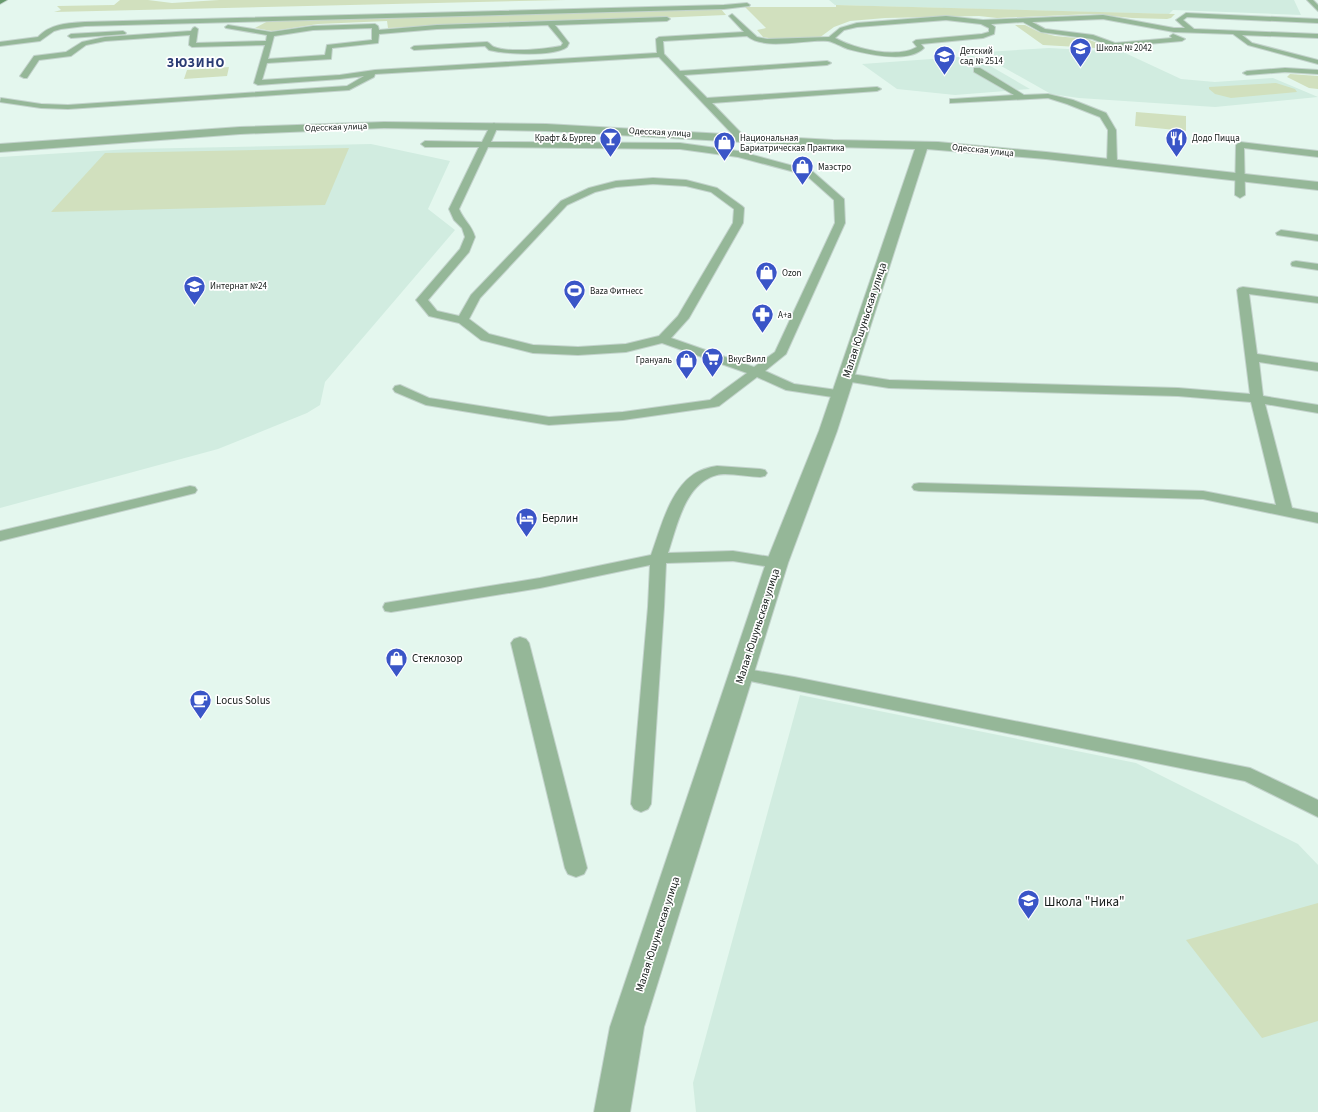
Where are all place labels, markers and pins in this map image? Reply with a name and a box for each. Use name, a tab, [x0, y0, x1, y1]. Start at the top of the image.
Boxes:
school or university icon: Школа № 2042	[1068, 35, 1094, 68]
place label: Школа № 2042	[1096, 42, 1152, 55]
school or university icon: Детский сад № 2514	[931, 43, 957, 76]
place label: Детский сад № 2514	[960, 45, 1003, 68]
bar icon: Крафт & Бургер	[598, 125, 624, 158]
restaurant icon: Додо Пицца	[1164, 125, 1190, 158]
shop icon: Национальная Бариатрическая Практика	[712, 130, 738, 163]
place label: Крафт & Бургер	[535, 132, 596, 145]
place label: Национальная Бариатрическая Практика	[740, 132, 845, 155]
place label: Додо Пицца	[1192, 132, 1240, 145]
shop icon: Маэстро	[789, 154, 815, 187]
place label: Маэстро	[818, 161, 851, 174]
shop icon: Ozon	[754, 260, 780, 293]
place label: Ozon	[782, 267, 802, 280]
school or university icon: Интернат №24	[182, 273, 208, 306]
sports icon: Baza Фитнесс	[562, 278, 588, 311]
place label: Интернат №24	[210, 280, 267, 293]
place label: Baza Фитнесс	[590, 285, 643, 298]
pharmacy icon: А+а	[750, 302, 776, 335]
place label: А+а	[778, 309, 792, 322]
supermarket icon: ВкусВилл	[700, 346, 726, 379]
shop icon: Грануаль	[674, 347, 700, 380]
place label: ВкусВилл	[728, 353, 766, 366]
place label: Грануаль	[636, 354, 673, 367]
hotel icon: Берлин	[513, 505, 539, 538]
place label: Берлин	[542, 511, 578, 526]
shop icon: Стеклозор	[384, 645, 410, 678]
place label: Стеклозор	[412, 651, 463, 666]
cafe icon: Locus Solus	[187, 687, 213, 720]
place label: Locus Solus	[216, 693, 271, 708]
school or university icon: Школа "Ника"	[1015, 888, 1041, 921]
place label: Школа "Ника"	[1044, 893, 1124, 911]

